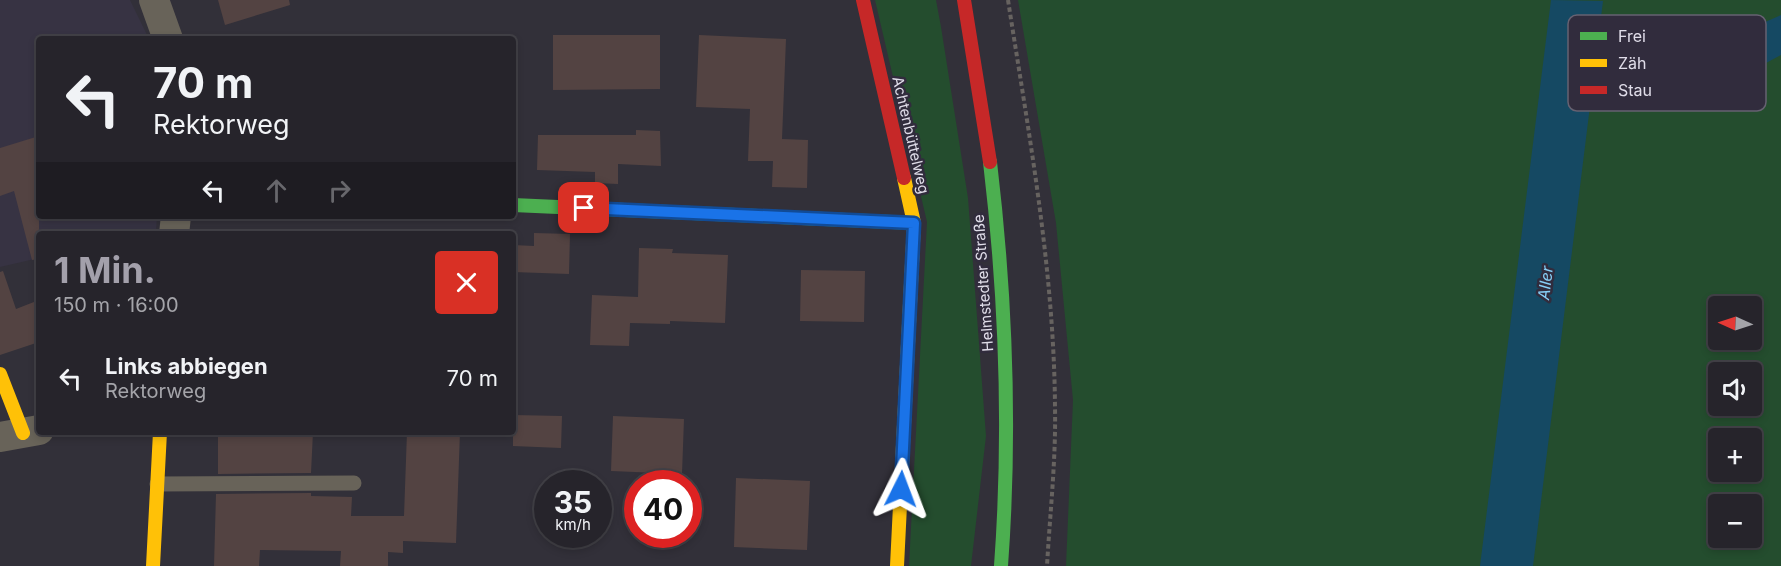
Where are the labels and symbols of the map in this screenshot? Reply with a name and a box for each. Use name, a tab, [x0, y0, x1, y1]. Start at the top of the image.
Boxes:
legend	[1568, 15, 1766, 111]
text: Frei	[1618, 26, 1646, 46]
text: Zäh	[1618, 53, 1647, 73]
street label: Achtenbüttelweg	[888, 74, 934, 196]
text: Stau	[1618, 80, 1652, 100]
pin	[558, 182, 609, 233]
street label: Helmstedter Straße	[969, 214, 997, 352]
water label: Aller	[1533, 264, 1557, 302]
north arrow	[1708, 296, 1762, 350]
position arrow	[869, 457, 933, 521]
speed limit sign: 40	[624, 470, 702, 548]

